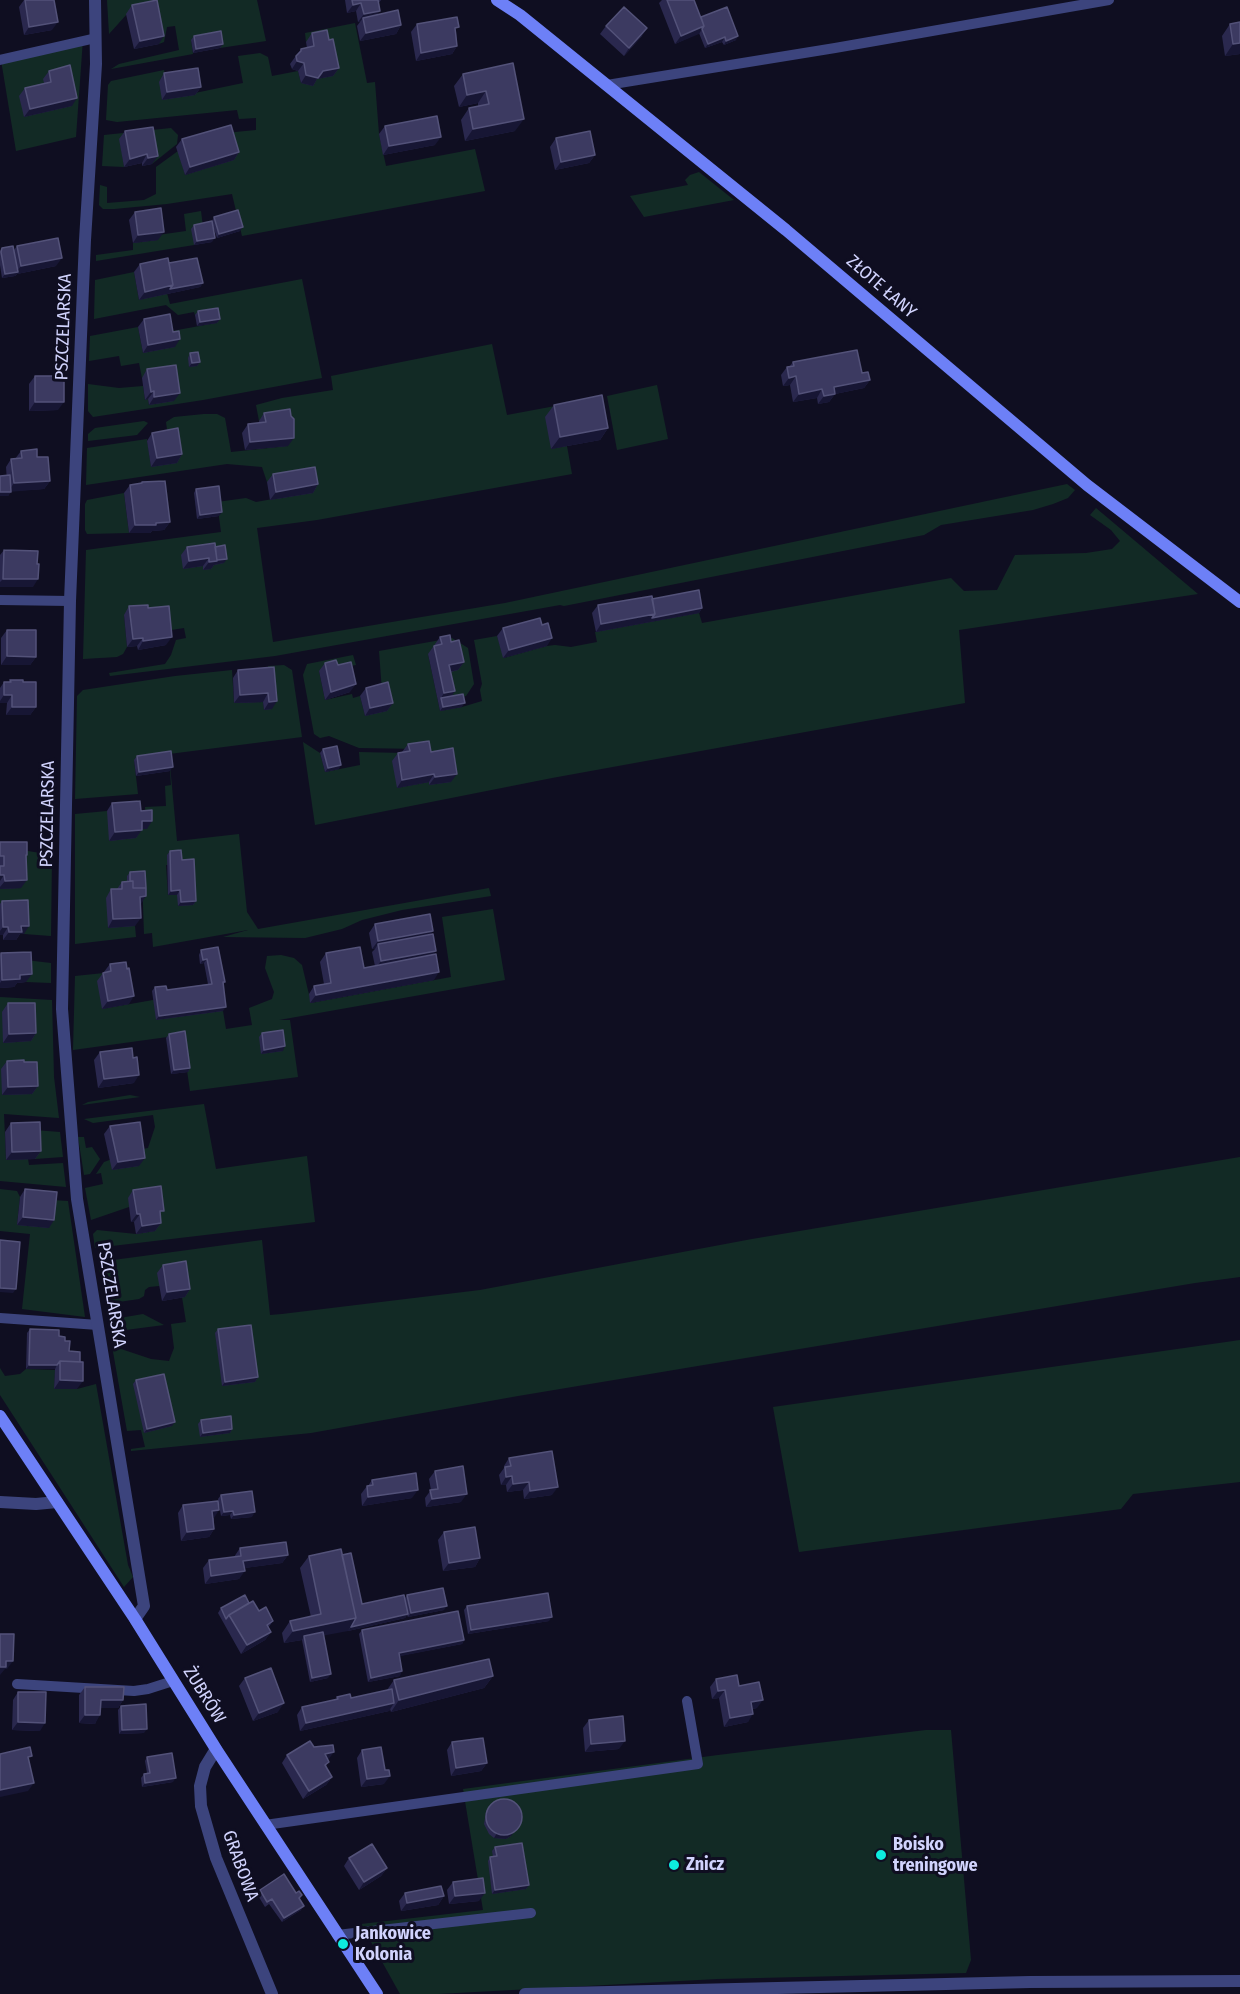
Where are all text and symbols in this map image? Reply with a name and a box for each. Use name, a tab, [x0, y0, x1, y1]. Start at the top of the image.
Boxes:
street label: ZŁOTE ŁANY	[842, 251, 920, 323]
street label: PSZCZELARSKA	[51, 273, 77, 381]
street label: PSZCZELARSKA	[36, 760, 60, 868]
street label: PSZCZELARSKA	[92, 1241, 130, 1349]
street label: ŻUBRÓW	[178, 1662, 230, 1728]
street label: GRABOWA	[217, 1828, 263, 1904]
place label: Boisko treningowe	[893, 1834, 978, 1876]
marker: Boisko treningowe	[874, 1848, 888, 1862]
place label: Znicz	[686, 1854, 724, 1876]
marker: Znicz	[667, 1858, 681, 1872]
place label: Jankowice Kolonia	[355, 1923, 431, 1966]
marker: Jankowice Kolonia	[336, 1937, 350, 1951]

